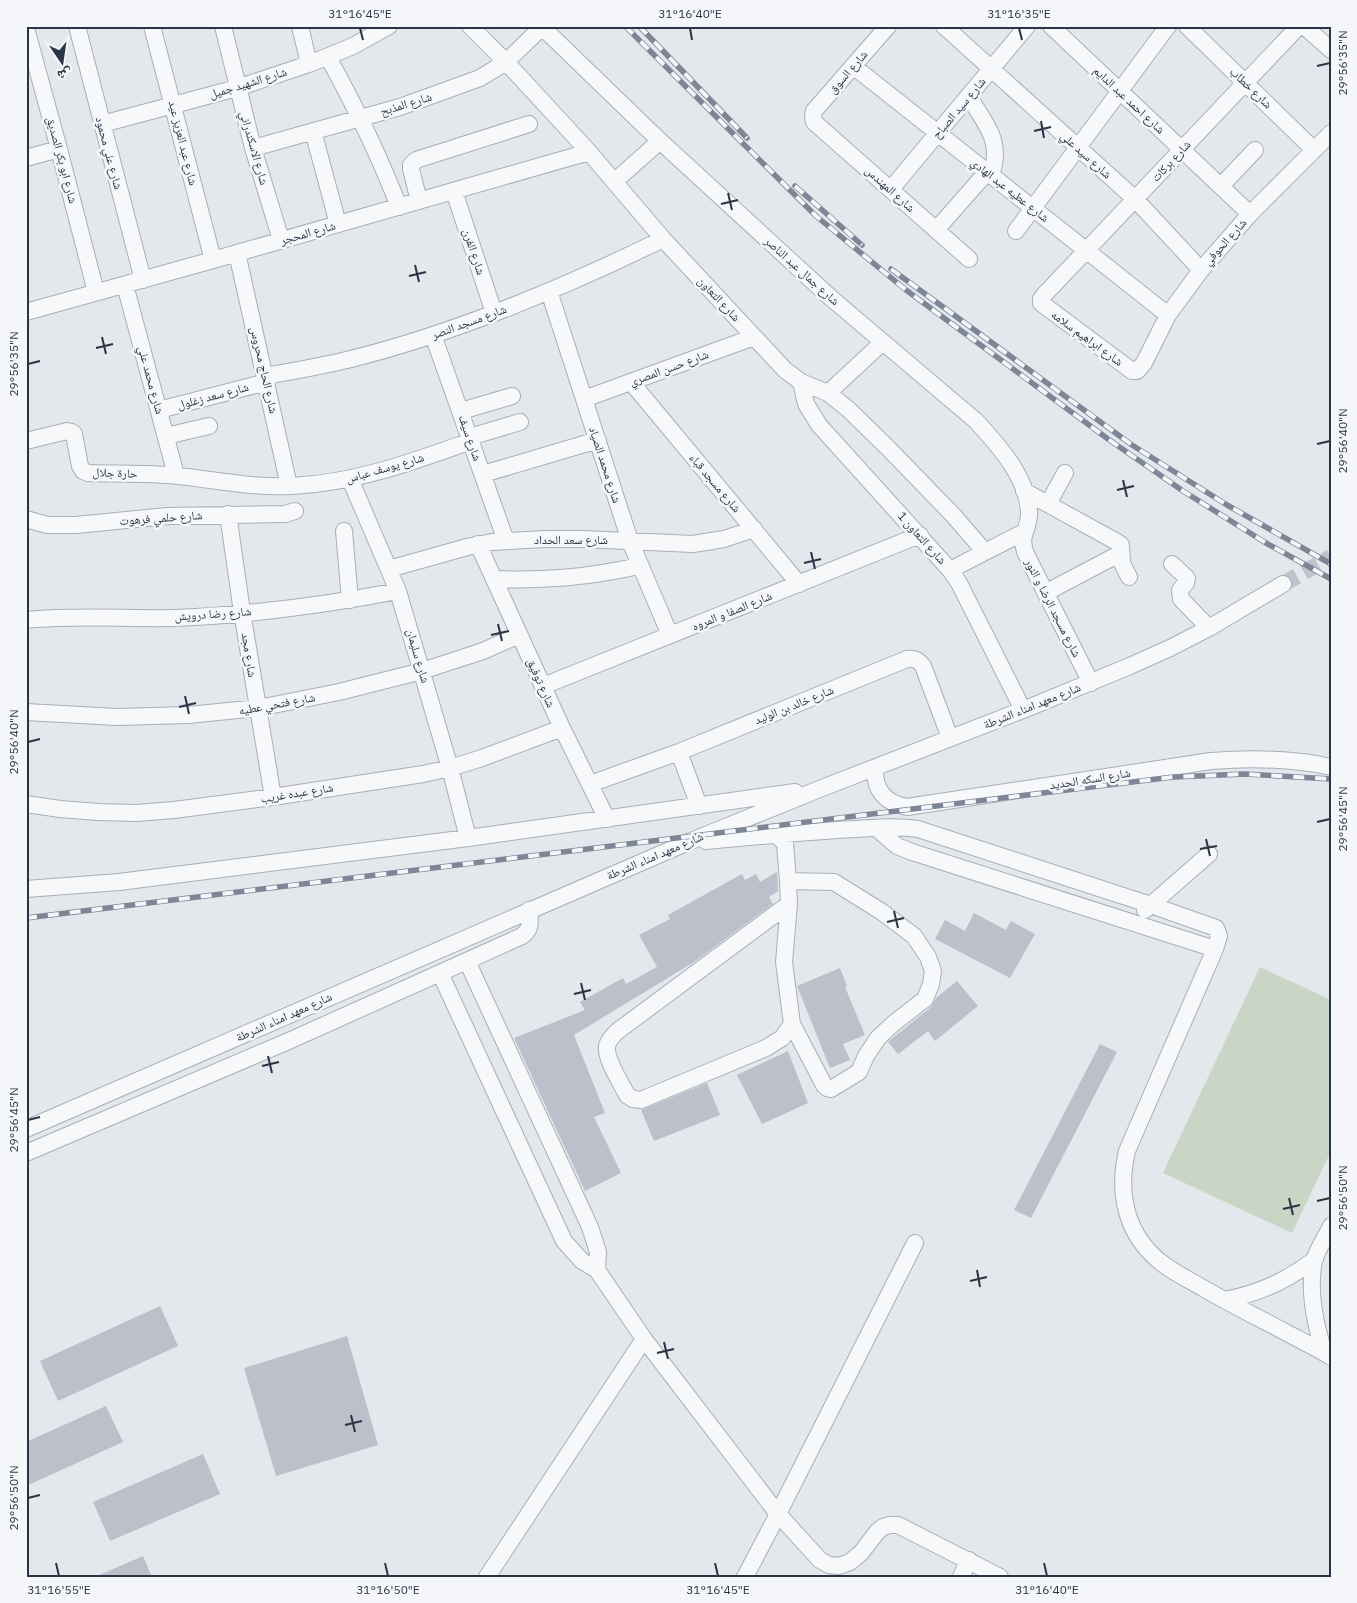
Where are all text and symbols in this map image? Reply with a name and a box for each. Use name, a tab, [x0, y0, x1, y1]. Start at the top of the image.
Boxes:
text: 31°16'45"E	[328, 6, 392, 21]
text: 31°16'40"E	[658, 6, 722, 21]
text: 31°16'35"E	[987, 6, 1051, 21]
text: 29°56'35"N	[1335, 30, 1350, 96]
north arrow	[38, 38, 88, 88]
street label: شارع السوق	[825, 47, 871, 97]
street label: شارع احمد عبد الدايم	[1090, 63, 1168, 137]
text: ش	[56, 64, 74, 85]
street label: شارع الشهيد جميل	[207, 64, 289, 102]
street label: شارع خطاب	[1226, 64, 1276, 112]
street label: شارع سيد الصباح	[929, 74, 989, 142]
street label: شارع المذبح	[378, 89, 434, 119]
street label: شارع عبد العزيز عيد	[165, 99, 201, 187]
street label: شارع الاسكندراني	[234, 109, 272, 188]
street label: شارع ابو بكر الصديق	[43, 115, 81, 205]
street label: شارع علي محمود	[90, 115, 126, 192]
street label: شارع سيد علي	[1056, 128, 1115, 184]
street label: شارع بركات	[1148, 137, 1194, 185]
street label: شارع عطيه عبد الهادي	[966, 154, 1053, 227]
street label: شارع المهندس	[862, 162, 918, 216]
street label: شارع الحوفي	[1200, 215, 1252, 270]
street label: شارع المحجر	[278, 217, 338, 249]
street label: شارع الفرن	[459, 227, 489, 277]
street label: شارع جمال عبد الناصر	[760, 232, 843, 309]
street label: شارع التعاون	[694, 273, 744, 325]
street label: شارع مسجد النصر	[428, 301, 509, 343]
street label: شارع ابراهيم سلامه	[1048, 306, 1126, 370]
street label: شارع الحاج محروس	[246, 325, 282, 415]
text: 29°56'35"N	[6, 331, 21, 397]
street label: شارع محمد علي	[132, 344, 168, 416]
street label: شارع حسن المصري	[627, 346, 712, 392]
street label: شارع سعد زغلول	[175, 379, 251, 413]
text: 29°56'40"N	[1335, 408, 1350, 474]
street label: شارع سيف	[455, 413, 485, 463]
street label: شارع محمد الصياد	[585, 425, 625, 505]
street label: شارع يوسف عباس	[344, 449, 426, 487]
street label: شارع مسجد قباء	[686, 450, 744, 516]
street label: حارة جلال	[92, 464, 138, 481]
street label: شارع حلمي فرهوت	[119, 507, 203, 531]
street label: شارع التعاون 1	[894, 508, 950, 568]
street label: شارع سعد الحداد	[534, 532, 608, 548]
street label: شارع مسجد الرضا و النور	[1021, 555, 1085, 660]
street label: شارع الصفا و المروه	[690, 588, 775, 634]
street label: شارع رضا درويش	[174, 603, 252, 625]
street label: شارع سليمان	[403, 627, 433, 685]
street label: شارع مجد	[238, 632, 260, 678]
street label: شارع توفيق	[523, 656, 559, 710]
street label: شارع معهد امناء الشرطة	[981, 679, 1083, 733]
street label: شارع خالد بن الوليد	[752, 682, 836, 728]
street label: شارع فتحي عطيه	[237, 689, 317, 721]
text: 29°56'40"N	[6, 709, 21, 775]
street label: شارع السكه الحديد	[1048, 765, 1132, 793]
street label: شارع عبده غريب	[259, 779, 335, 807]
text: 29°56'45"N	[1335, 786, 1350, 852]
street label: شارع معهد امناء الشرطة	[604, 828, 706, 884]
street label: شارع معهد امناء الشرطة	[233, 989, 335, 1045]
text: 29°56'45"N	[6, 1087, 21, 1153]
text: 29°56'50"N	[1335, 1165, 1350, 1231]
text: 29°56'50"N	[6, 1465, 21, 1531]
text: 31°16'55"E	[27, 1582, 91, 1597]
text: 31°16'50"E	[356, 1582, 420, 1597]
text: 31°16'45"E	[686, 1582, 750, 1597]
text: 31°16'40"E	[1015, 1582, 1079, 1597]

